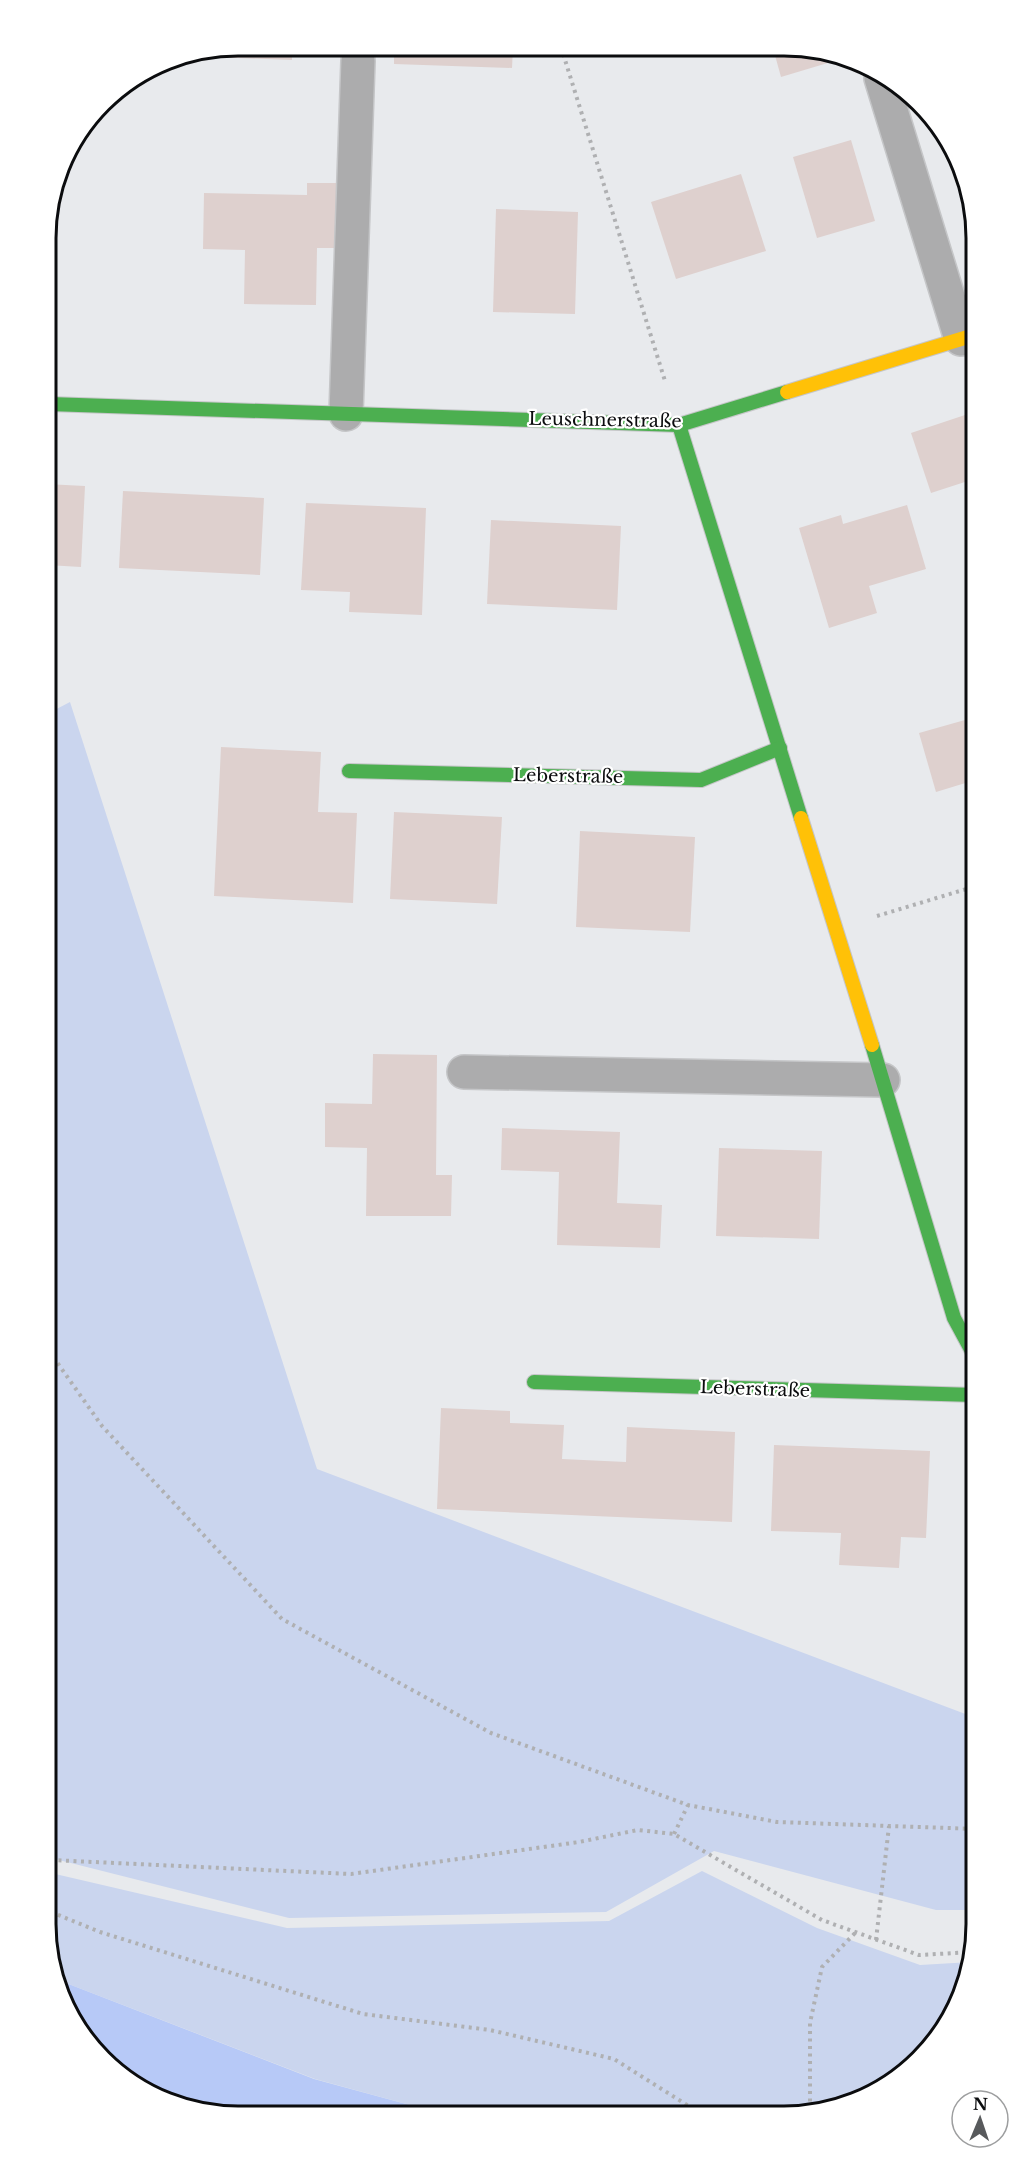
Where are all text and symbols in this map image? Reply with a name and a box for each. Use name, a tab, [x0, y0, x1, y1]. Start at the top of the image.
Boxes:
street label: Leuschnerstraße	[528, 408, 682, 432]
street label: Leberstraße	[513, 764, 623, 788]
street label: Leberstraße	[700, 1376, 810, 1402]
north arrow	[950, 2089, 1010, 2149]
text: N	[973, 2094, 988, 2114]

